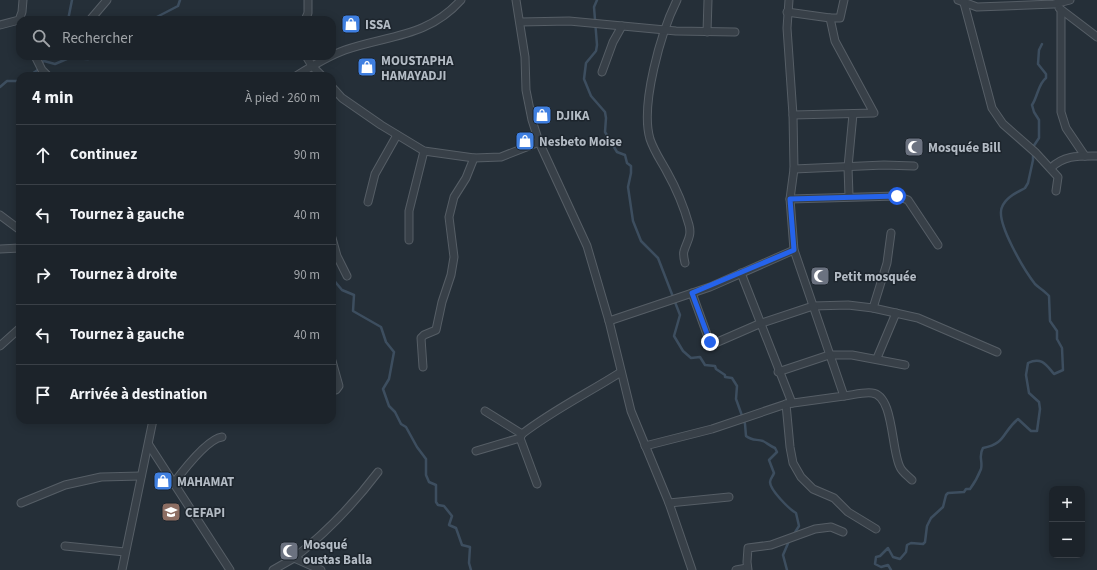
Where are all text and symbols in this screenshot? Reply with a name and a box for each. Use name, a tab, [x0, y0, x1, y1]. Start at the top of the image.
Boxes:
shop icon: ISSA	[340, 13, 362, 35]
search box	[16, 16, 336, 60]
place label: ISSA	[365, 16, 391, 34]
icon: search	[30, 27, 52, 49]
text: Rechercher	[62, 28, 133, 49]
place label: MOUSTAPHA HAMAYADJI	[381, 52, 454, 85]
shop icon: MOUSTAPHA HAMAYADJI	[356, 56, 378, 78]
text: 4 min	[32, 86, 73, 110]
text: À pied · 260 m	[245, 89, 320, 107]
shop icon: DJIKA	[531, 104, 553, 126]
place label: DJIKA	[556, 107, 590, 125]
shop icon: Nesbeto Moise	[514, 130, 536, 152]
place label: Nesbeto Moise	[539, 133, 622, 151]
mosque icon: Mosquée Bill	[903, 136, 925, 158]
place label: Mosquée Bill	[928, 139, 1001, 157]
icon: ahead	[32, 144, 54, 166]
text: Continuez	[70, 144, 137, 165]
text: 90 m	[294, 146, 320, 164]
route start	[888, 187, 906, 205]
icon: left	[32, 204, 54, 226]
text: Tournez à gauche	[70, 204, 185, 225]
text: 40 m	[294, 206, 320, 224]
icon: right	[32, 264, 54, 286]
text: Tournez à droite	[70, 264, 177, 285]
mosque icon: Petit mosquée	[809, 265, 831, 287]
text: 90 m	[294, 266, 320, 284]
place label: Petit mosquée	[834, 268, 917, 286]
icon: left	[32, 324, 54, 346]
text: Tournez à gauche	[70, 324, 185, 345]
text: 40 m	[294, 326, 320, 344]
route end	[701, 333, 719, 351]
icon: arrive	[32, 384, 54, 406]
text: Arrivée à destination	[70, 384, 207, 405]
shop icon: MAHAMAT	[152, 470, 174, 492]
place label: MAHAMAT	[177, 473, 234, 491]
map controls	[1049, 486, 1085, 558]
button: +	[1049, 486, 1085, 522]
school or university icon: CEFAPI	[160, 501, 182, 523]
place label: CEFAPI	[185, 504, 225, 522]
button: −	[1049, 522, 1085, 558]
place label: Mosqué oustas Balla	[303, 536, 372, 569]
mosque icon: Mosqué oustas Balla	[278, 540, 300, 562]

